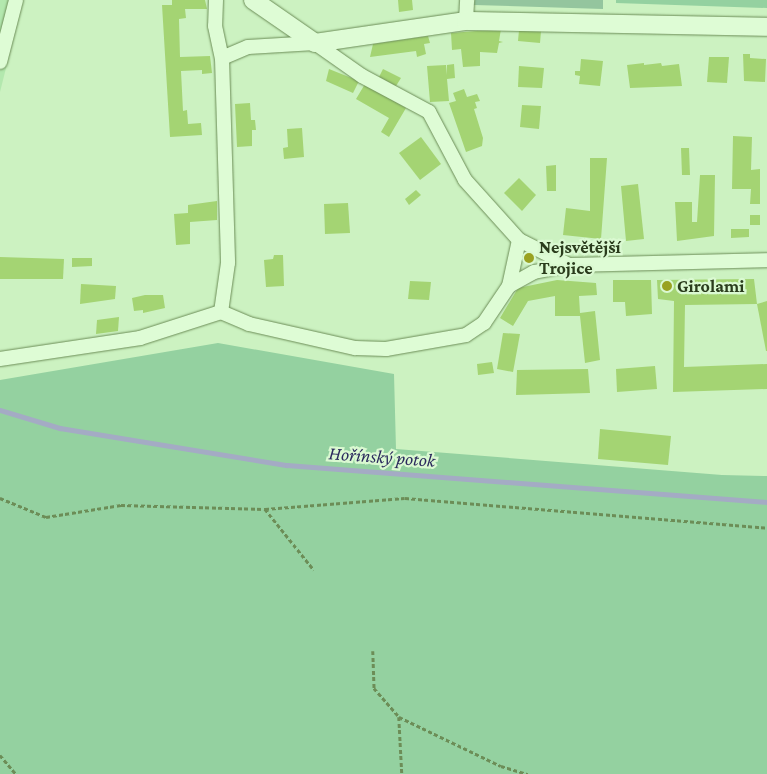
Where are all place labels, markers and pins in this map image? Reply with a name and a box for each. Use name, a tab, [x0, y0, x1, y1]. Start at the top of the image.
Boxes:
place label: Nejsvětější Trojice	[539, 237, 621, 280]
marker: Nejsvětější Trojice	[523, 252, 535, 264]
place label: Girolami	[677, 275, 744, 297]
marker: Girolami	[661, 280, 673, 292]

